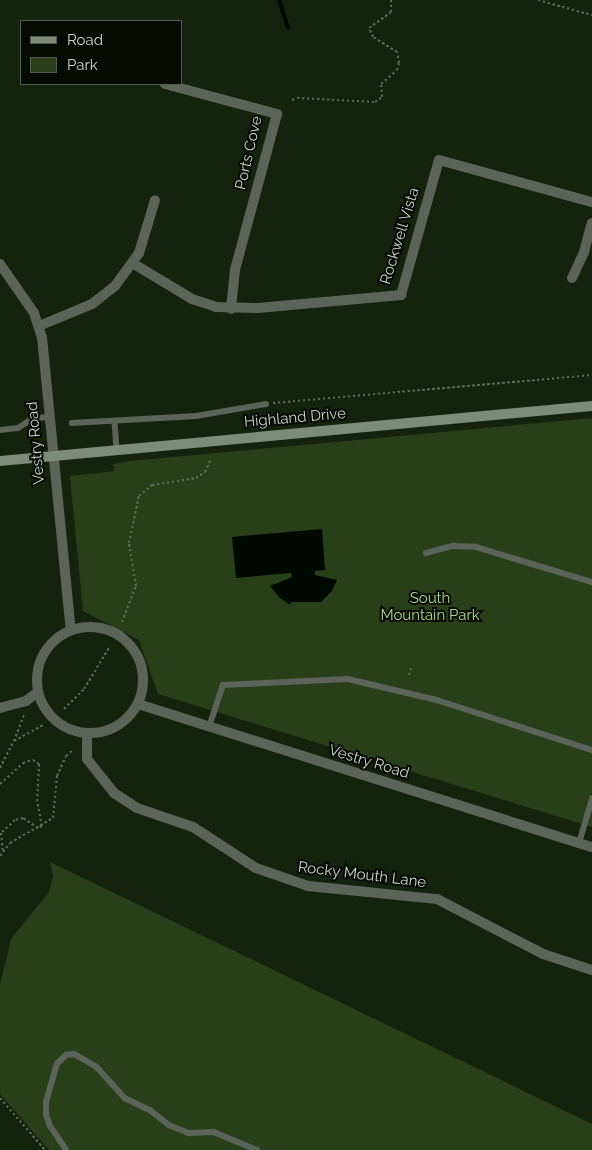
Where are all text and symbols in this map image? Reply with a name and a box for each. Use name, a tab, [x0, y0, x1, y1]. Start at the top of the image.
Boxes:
legend	[20, 20, 182, 85]
text: Road	[67, 31, 103, 49]
text: Park	[67, 56, 98, 74]
street label: Ports Cove	[232, 114, 266, 192]
street label: Rockwell Vista	[377, 185, 423, 287]
street label: Vestry Road	[23, 401, 49, 485]
street label: Highland Drive	[243, 405, 347, 431]
park label: South Mountain Park	[380, 589, 480, 624]
street label: Vestry Road	[326, 741, 412, 783]
street label: Rocky Mouth Lane	[297, 858, 427, 892]

